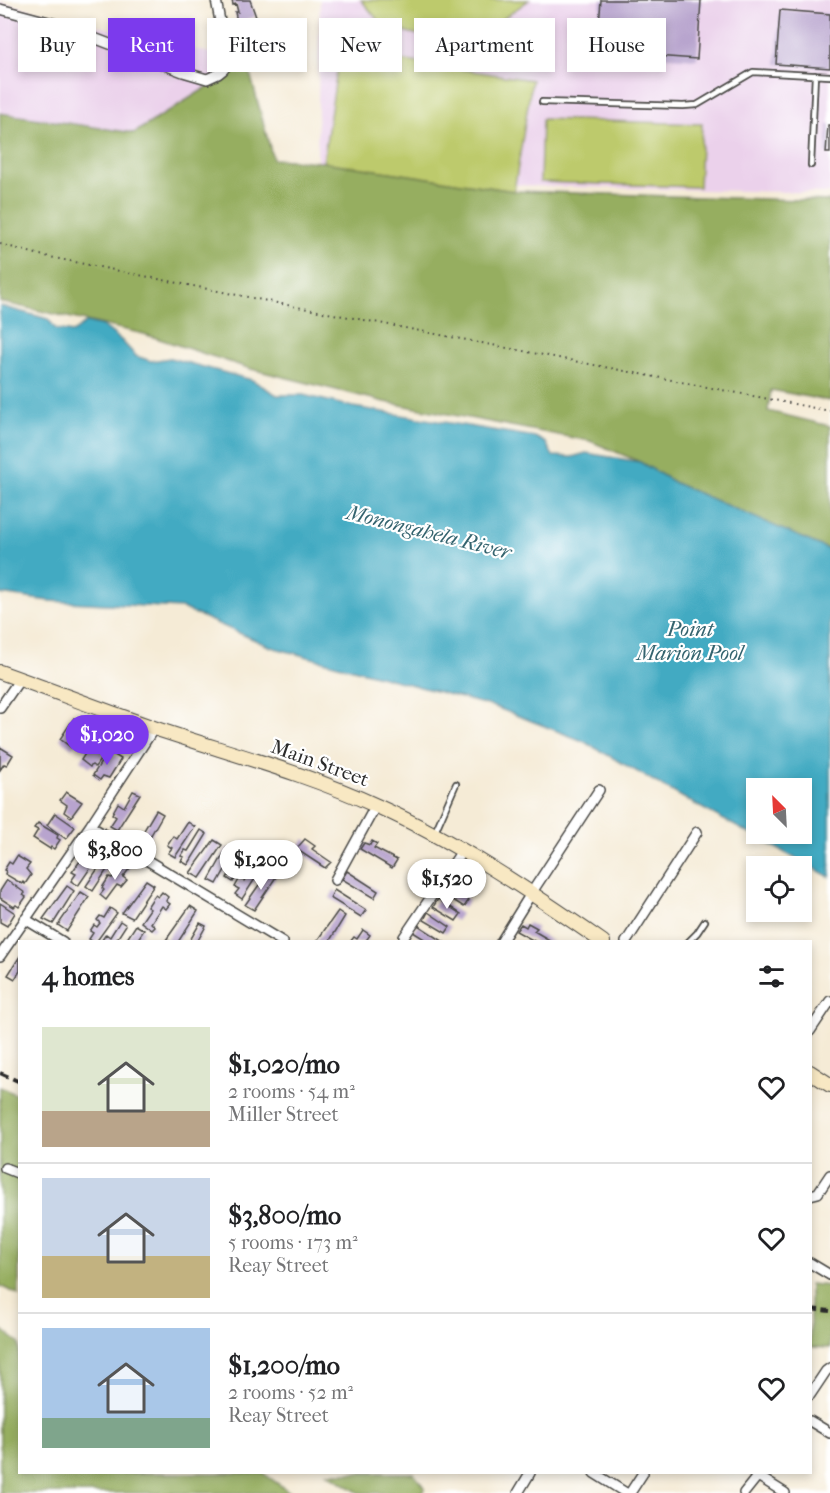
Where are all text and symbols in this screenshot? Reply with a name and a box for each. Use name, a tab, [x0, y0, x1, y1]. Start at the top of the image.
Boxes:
chip: Buy	[18, 18, 96, 72]
chip: Rent	[108, 18, 195, 72]
chip: Filters	[207, 18, 307, 72]
chip: New	[319, 18, 402, 72]
chip: Apartment	[414, 18, 555, 72]
chip: House	[567, 18, 666, 72]
water label: Monongahela River	[342, 499, 515, 564]
water label: Point Marion Pool	[635, 617, 746, 665]
pin: $1,020	[58, 715, 156, 766]
text: $1,020	[80, 723, 134, 746]
street label: Main Street	[268, 735, 372, 791]
north arrow	[746, 778, 812, 844]
map controls	[746, 778, 812, 922]
pin: $3,800	[66, 830, 164, 881]
text: $3,800	[87, 838, 143, 861]
pin: $1,200	[212, 840, 310, 891]
text: $1,200	[234, 848, 288, 871]
button: locate	[746, 856, 812, 922]
pin: $1,520	[398, 859, 496, 910]
text: $1,520	[421, 867, 473, 890]
icon: filters	[755, 960, 788, 993]
text: 4 homes	[42, 961, 134, 992]
text: $1,020/mo	[228, 1049, 340, 1080]
icon: home	[90, 1051, 162, 1123]
icon: heart	[755, 1071, 788, 1104]
text: 2 rooms · 54 m²	[228, 1080, 355, 1103]
text: Miller Street	[228, 1103, 339, 1126]
text: $3,800/mo	[228, 1200, 341, 1231]
icon: home	[90, 1202, 162, 1274]
icon: heart	[755, 1222, 788, 1255]
text: 5 rooms · 173 m²	[228, 1231, 358, 1254]
text: Reay Street	[228, 1254, 329, 1277]
text: $1,200/mo	[228, 1350, 340, 1381]
icon: home	[90, 1352, 162, 1424]
icon: heart	[755, 1372, 788, 1405]
text: 2 rooms · 52 m²	[228, 1381, 353, 1404]
text: Reay Street	[228, 1404, 329, 1427]

